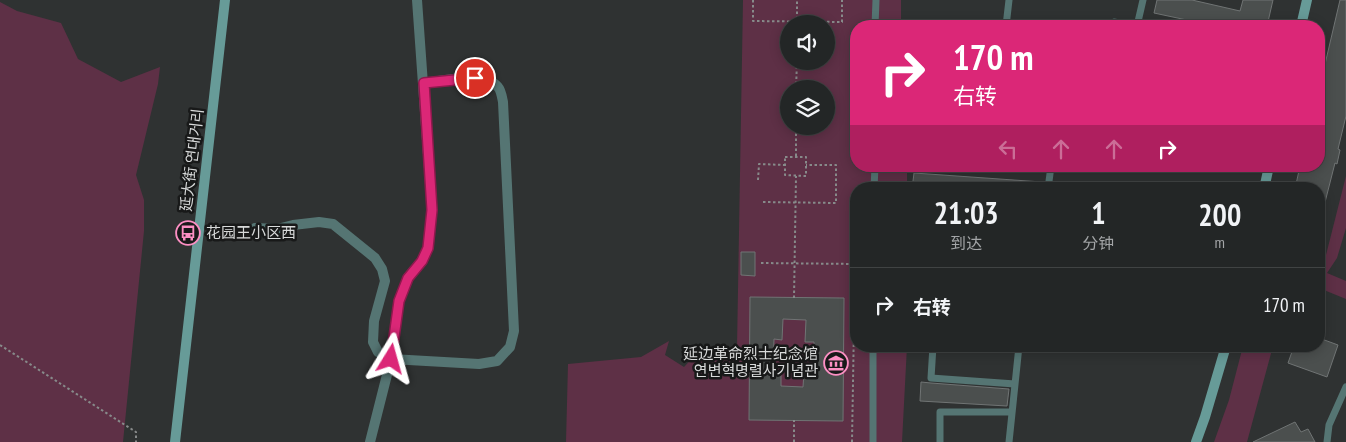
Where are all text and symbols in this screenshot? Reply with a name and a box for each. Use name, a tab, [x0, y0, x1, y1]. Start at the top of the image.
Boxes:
map controls	[780, 15, 835, 135]
button: sound	[780, 15, 835, 70]
text: 170 m	[953, 34, 1034, 80]
icon: right	[870, 40, 935, 105]
pin	[454, 57, 496, 99]
icon: arrive	[461, 64, 489, 92]
button: layers	[780, 80, 835, 135]
text: 右转	[953, 82, 997, 110]
street label: 延大街 연대거리	[176, 107, 207, 212]
icon: left	[994, 135, 1022, 163]
icon: ahead	[1047, 135, 1075, 163]
icon: ahead	[1100, 135, 1128, 163]
icon: right	[1153, 135, 1181, 163]
text: 21:03	[934, 193, 999, 232]
text: 1	[1091, 193, 1106, 232]
text: 200	[1198, 195, 1241, 234]
bus stop icon: 花园王小区西	[175, 220, 201, 246]
place label: 花园王小区西	[206, 223, 296, 242]
text: m	[1215, 232, 1225, 252]
text: 到达	[950, 233, 982, 253]
text: 分钟	[1082, 233, 1114, 253]
icon: right	[870, 291, 898, 319]
text: 170 m	[1263, 293, 1305, 317]
text: 右转	[913, 295, 951, 319]
position arrow	[364, 332, 416, 384]
place label: 延边革命烈士纪念馆 연변혁명렬사기념관	[683, 344, 818, 380]
museum icon: 延边革命烈士纪念馆 연변혁명렬사기념관	[823, 350, 849, 376]

